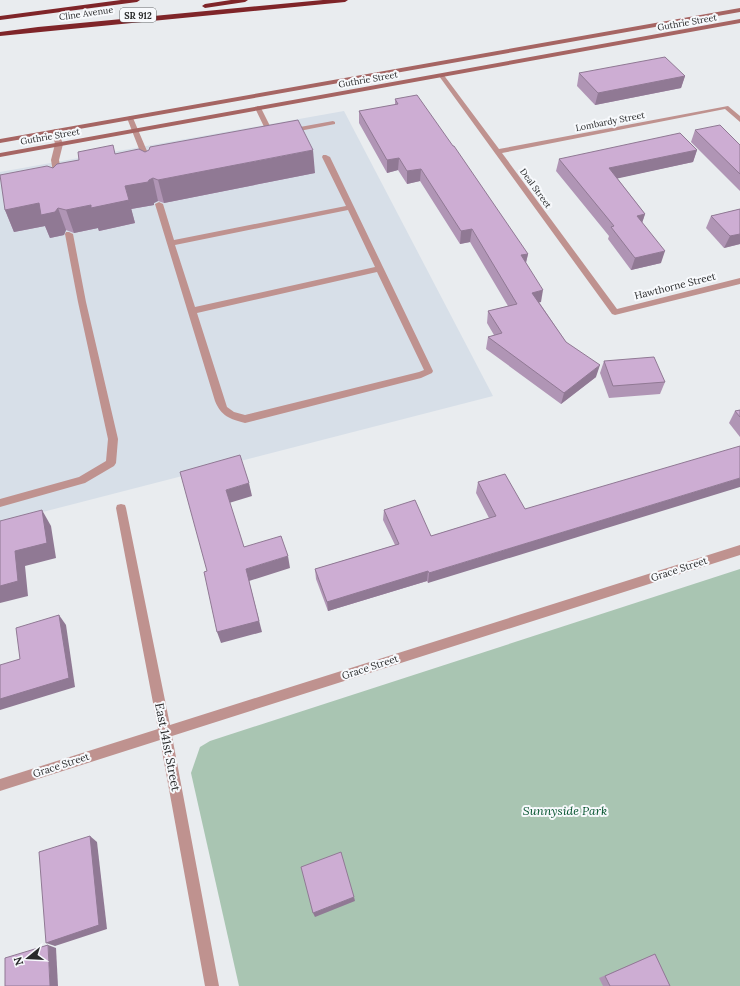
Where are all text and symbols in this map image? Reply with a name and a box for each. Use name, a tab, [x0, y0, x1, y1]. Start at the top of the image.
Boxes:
street label: Cline Avenue	[58, 4, 114, 22]
road number: SR 912	[120, 8, 156, 22]
street label: Guthrie Street	[656, 11, 718, 33]
street label: Guthrie Street	[337, 68, 399, 90]
street label: Lombardy Street	[574, 109, 646, 133]
street label: Guthrie Street	[19, 125, 81, 147]
street label: Deal Street	[518, 166, 554, 210]
street label: Hawthorne Street	[633, 270, 717, 302]
street label: Grace Street	[649, 554, 709, 584]
street label: Grace Street	[340, 652, 400, 682]
street label: East 141st Street	[152, 702, 184, 793]
street label: Grace Street	[31, 750, 91, 780]
park label: Sunnyside Park	[523, 803, 607, 818]
north arrow	[8, 938, 48, 978]
text: N	[10, 954, 26, 967]

